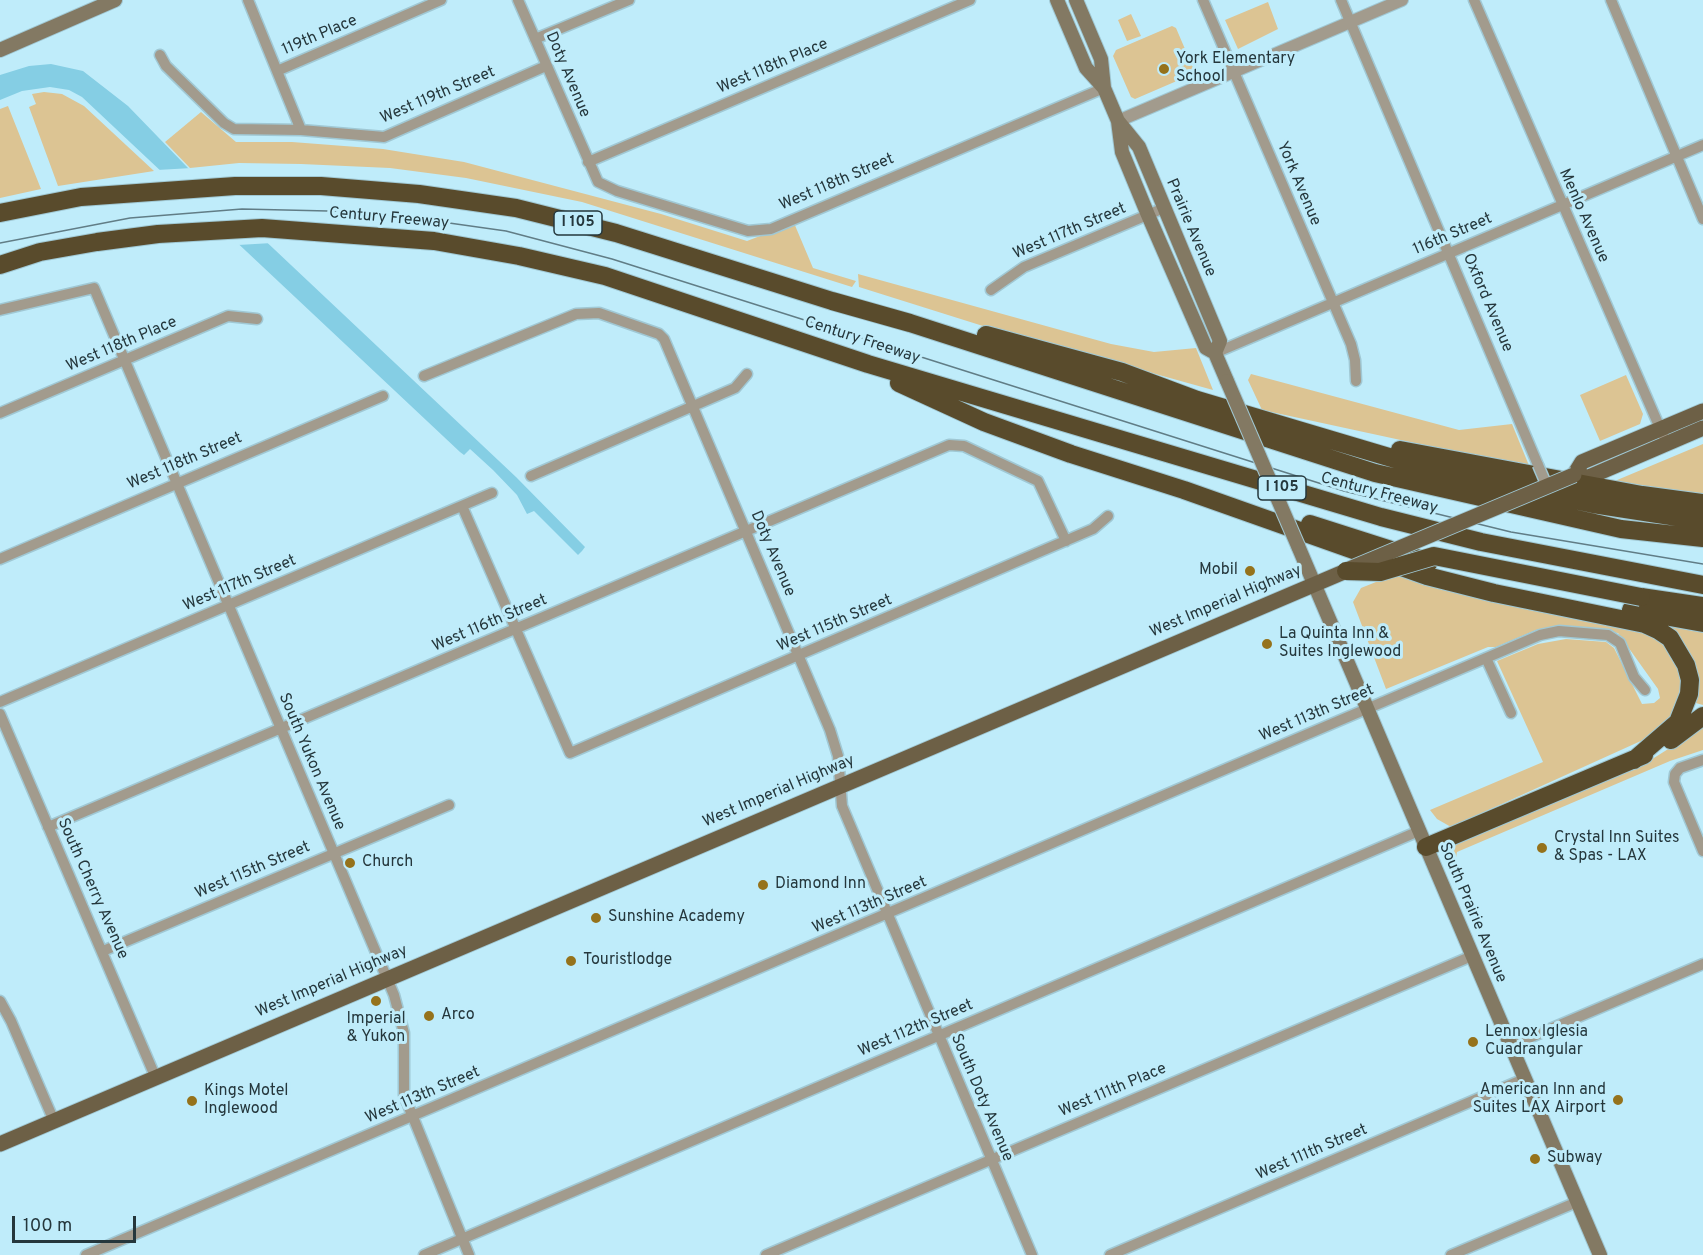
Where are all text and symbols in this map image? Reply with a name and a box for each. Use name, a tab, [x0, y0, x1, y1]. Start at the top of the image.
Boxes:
street label: 119th Place	[280, 12, 360, 60]
street label: Doty Avenue	[540, 29, 594, 121]
street label: West 118th Place	[715, 35, 831, 99]
place label: York Elementary School	[1176, 50, 1295, 88]
marker: York Elementary School	[1157, 62, 1171, 76]
street label: West 119th Street	[378, 63, 498, 129]
street label: York Avenue	[1272, 139, 1324, 229]
street label: West 118th Street	[777, 150, 897, 216]
street label: Menlo Avenue	[1554, 166, 1612, 266]
street label: Prairie Avenue	[1161, 176, 1219, 280]
street label: West 117th Street	[1011, 200, 1129, 264]
street label: Century Freeway	[328, 204, 450, 234]
street label: 116th Street	[1411, 210, 1495, 260]
road number: I 105	[554, 211, 602, 235]
street label: Oxford Avenue	[1458, 251, 1516, 355]
street label: West 118th Place	[64, 313, 180, 377]
street label: Century Freeway	[802, 313, 922, 369]
street label: West 118th Street	[125, 429, 245, 495]
street label: Century Freeway	[1318, 469, 1440, 519]
road number: I 105	[1258, 476, 1306, 500]
street label: Doty Avenue	[745, 508, 799, 600]
street label: West 117th Street	[181, 552, 299, 616]
street label: West Imperial Highway	[1147, 561, 1305, 643]
place label: Mobil	[1199, 561, 1238, 581]
marker: Mobil	[1243, 564, 1257, 578]
street label: West 116th Street	[430, 591, 550, 657]
street label: West 115th Street	[775, 591, 895, 657]
place label: La Quinta Inn & Suites Inglewood	[1279, 625, 1401, 663]
marker: La Quinta Inn & Suites Inglewood	[1260, 637, 1274, 651]
street label: West 113th Street	[1257, 681, 1377, 747]
street label: South Yukon Avenue	[273, 691, 349, 833]
street label: West Imperial Highway	[700, 751, 858, 833]
street label: South Cherry Avenue	[52, 816, 132, 962]
place label: Crystal Inn Suites & Spas - LAX	[1554, 829, 1679, 867]
street label: West 115th Street	[193, 838, 313, 904]
street label: South Prairie Avenue	[1434, 840, 1510, 986]
marker: Crystal Inn Suites & Spas - LAX	[1535, 841, 1549, 855]
place label: Church	[362, 853, 413, 873]
marker: Church	[343, 856, 357, 870]
street label: West 113th Street	[810, 873, 930, 939]
place label: Diamond Inn	[775, 875, 866, 895]
marker: Diamond Inn	[756, 878, 770, 892]
place label: Sunshine Academy	[608, 908, 745, 928]
marker: Sunshine Academy	[589, 911, 603, 925]
street label: West Imperial Highway	[253, 941, 411, 1023]
place label: Touristlodge	[583, 951, 672, 971]
marker: Touristlodge	[564, 954, 578, 968]
marker: Imperial & Yukon	[369, 994, 383, 1008]
street label: West 112th Street	[856, 996, 976, 1062]
place label: Arco	[441, 1006, 475, 1026]
marker: Arco	[422, 1009, 436, 1023]
place label: Imperial & Yukon	[346, 1010, 406, 1048]
place label: Lennox Iglesia Cuadrangular	[1485, 1023, 1588, 1061]
street label: South Doty Avenue	[945, 1031, 1017, 1165]
marker: Lennox Iglesia Cuadrangular	[1466, 1035, 1480, 1049]
street label: West 111th Place	[1056, 1060, 1170, 1122]
street label: West 113th Street	[363, 1063, 483, 1129]
place label: American Inn and Suites LAX Airport	[1473, 1081, 1606, 1119]
place label: Kings Motel Inglewood	[204, 1082, 288, 1120]
marker: American Inn and Suites LAX Airport	[1611, 1093, 1625, 1107]
marker: Kings Motel Inglewood	[185, 1094, 199, 1108]
street label: West 111th Street	[1253, 1121, 1371, 1185]
place label: Subway	[1547, 1149, 1603, 1169]
marker: Subway	[1528, 1152, 1542, 1166]
scale bar	[15, 1204, 140, 1242]
text: 100 m	[23, 1215, 72, 1238]

